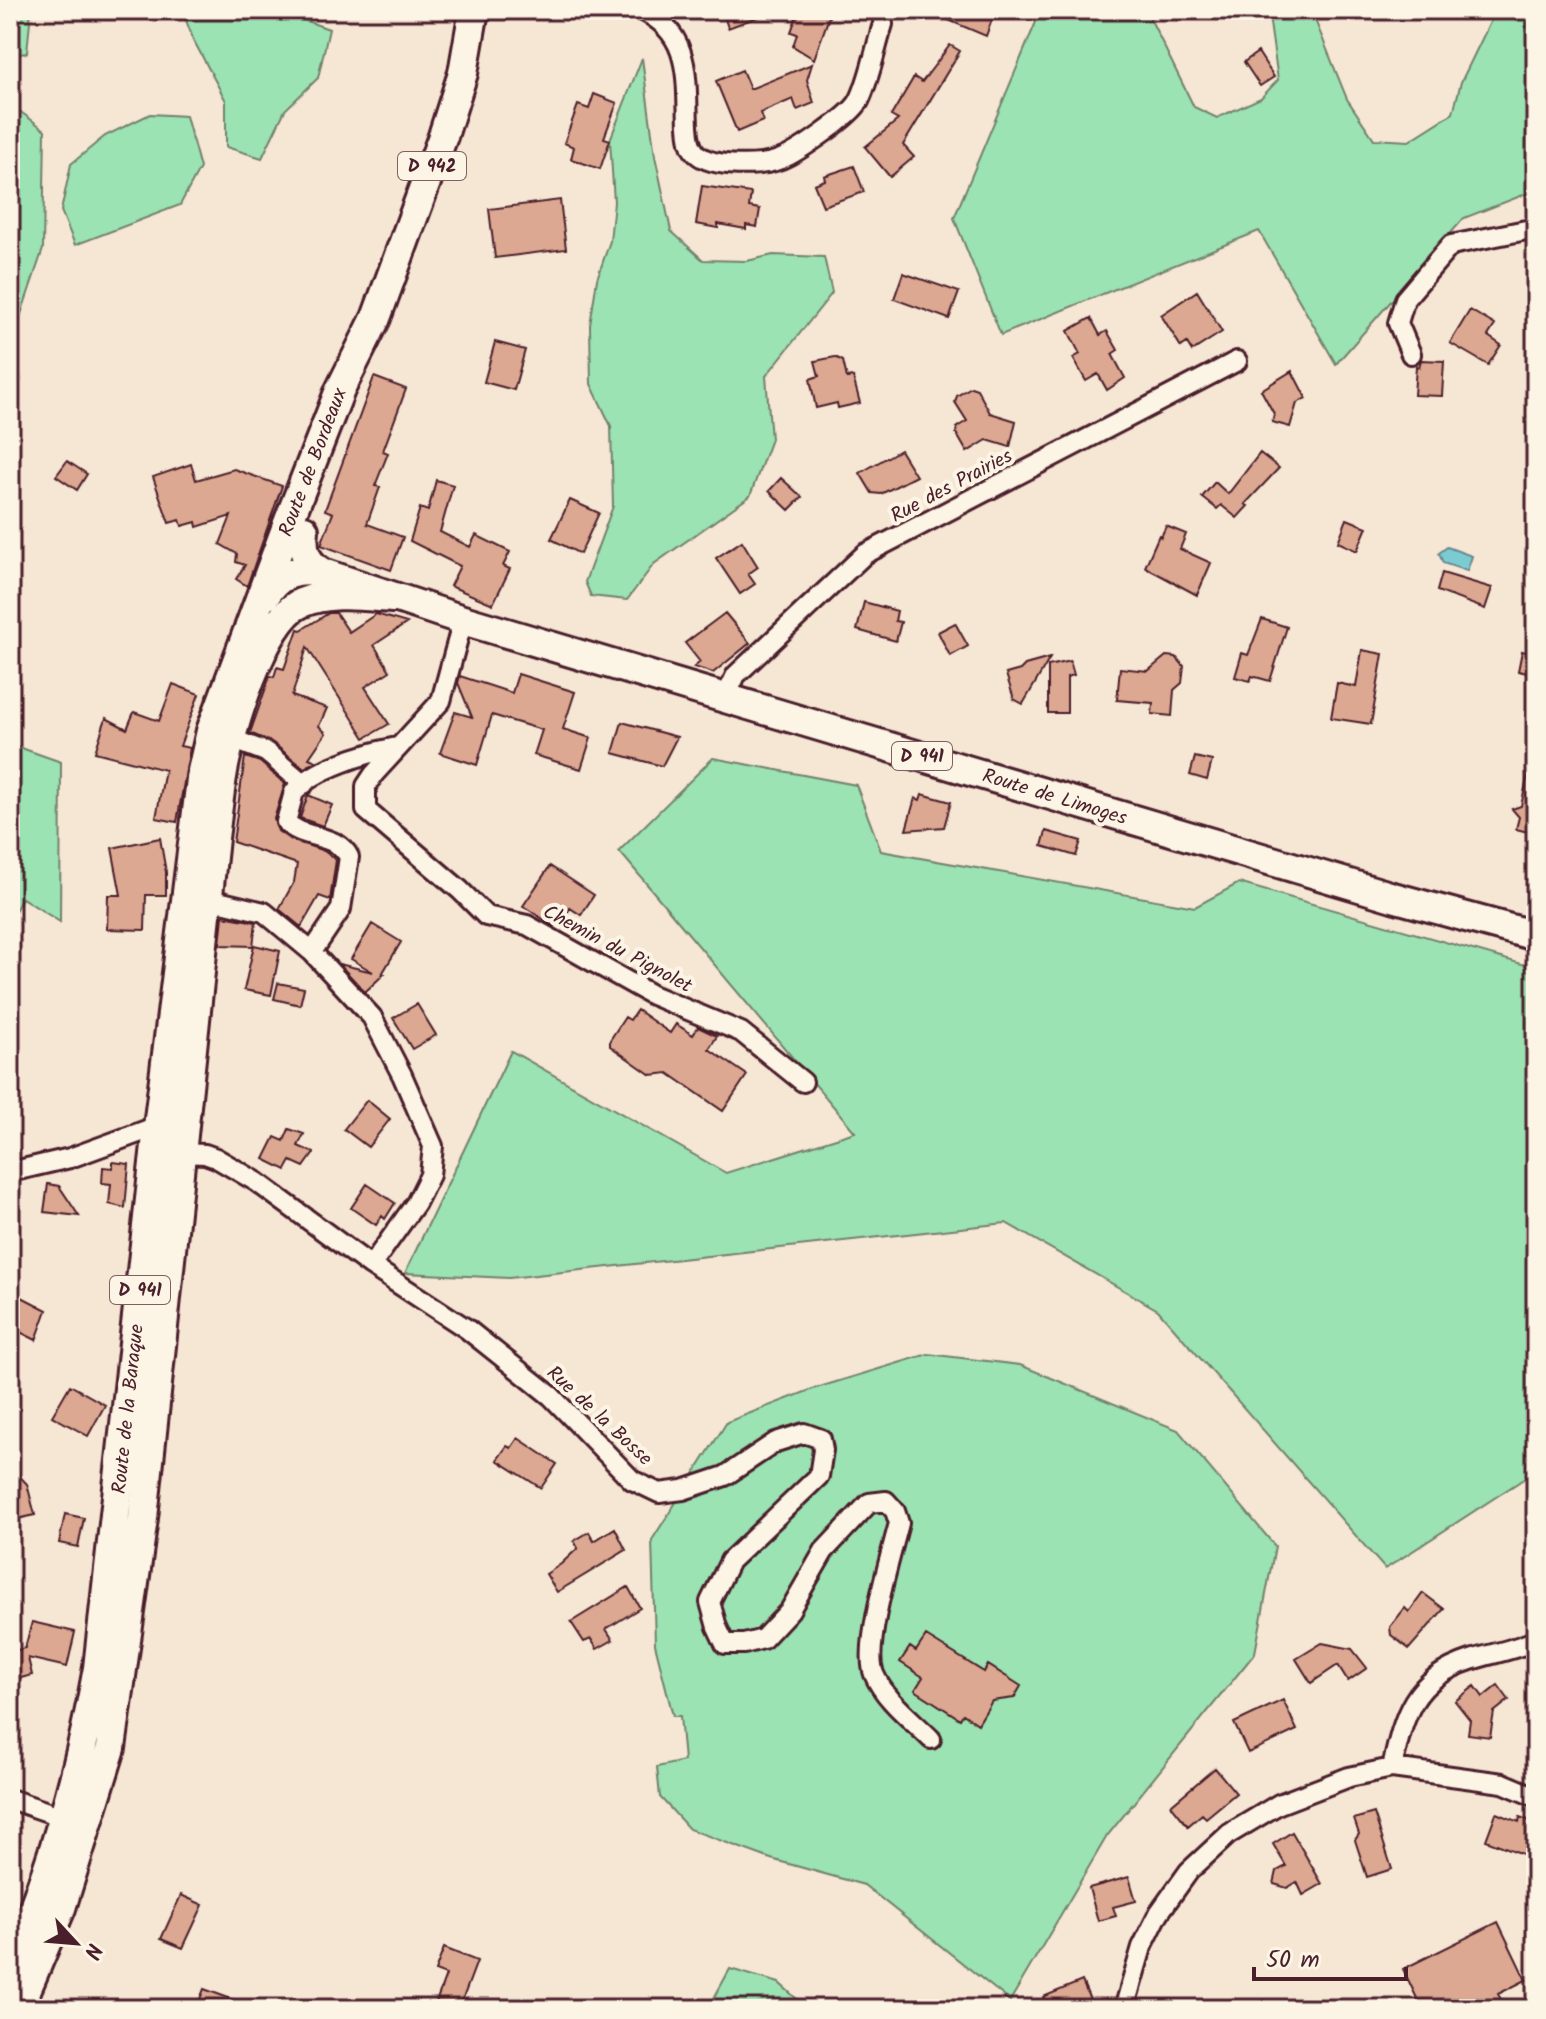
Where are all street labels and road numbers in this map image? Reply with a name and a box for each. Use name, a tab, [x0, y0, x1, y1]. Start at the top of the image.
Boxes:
road number: D 942	[398, 152, 466, 180]
street label: Route de Bordeaux	[271, 383, 357, 542]
street label: Rue des Prairies	[885, 441, 1019, 532]
road number: D 941	[892, 742, 952, 770]
street label: Route de Limoges	[978, 761, 1131, 835]
street label: Chemin du Pignolet	[537, 897, 698, 1003]
road number: D 941	[110, 1276, 170, 1304]
street label: Route de la Baraque	[104, 1323, 154, 1496]
street label: Rue de la Bosse	[538, 1359, 659, 1474]

